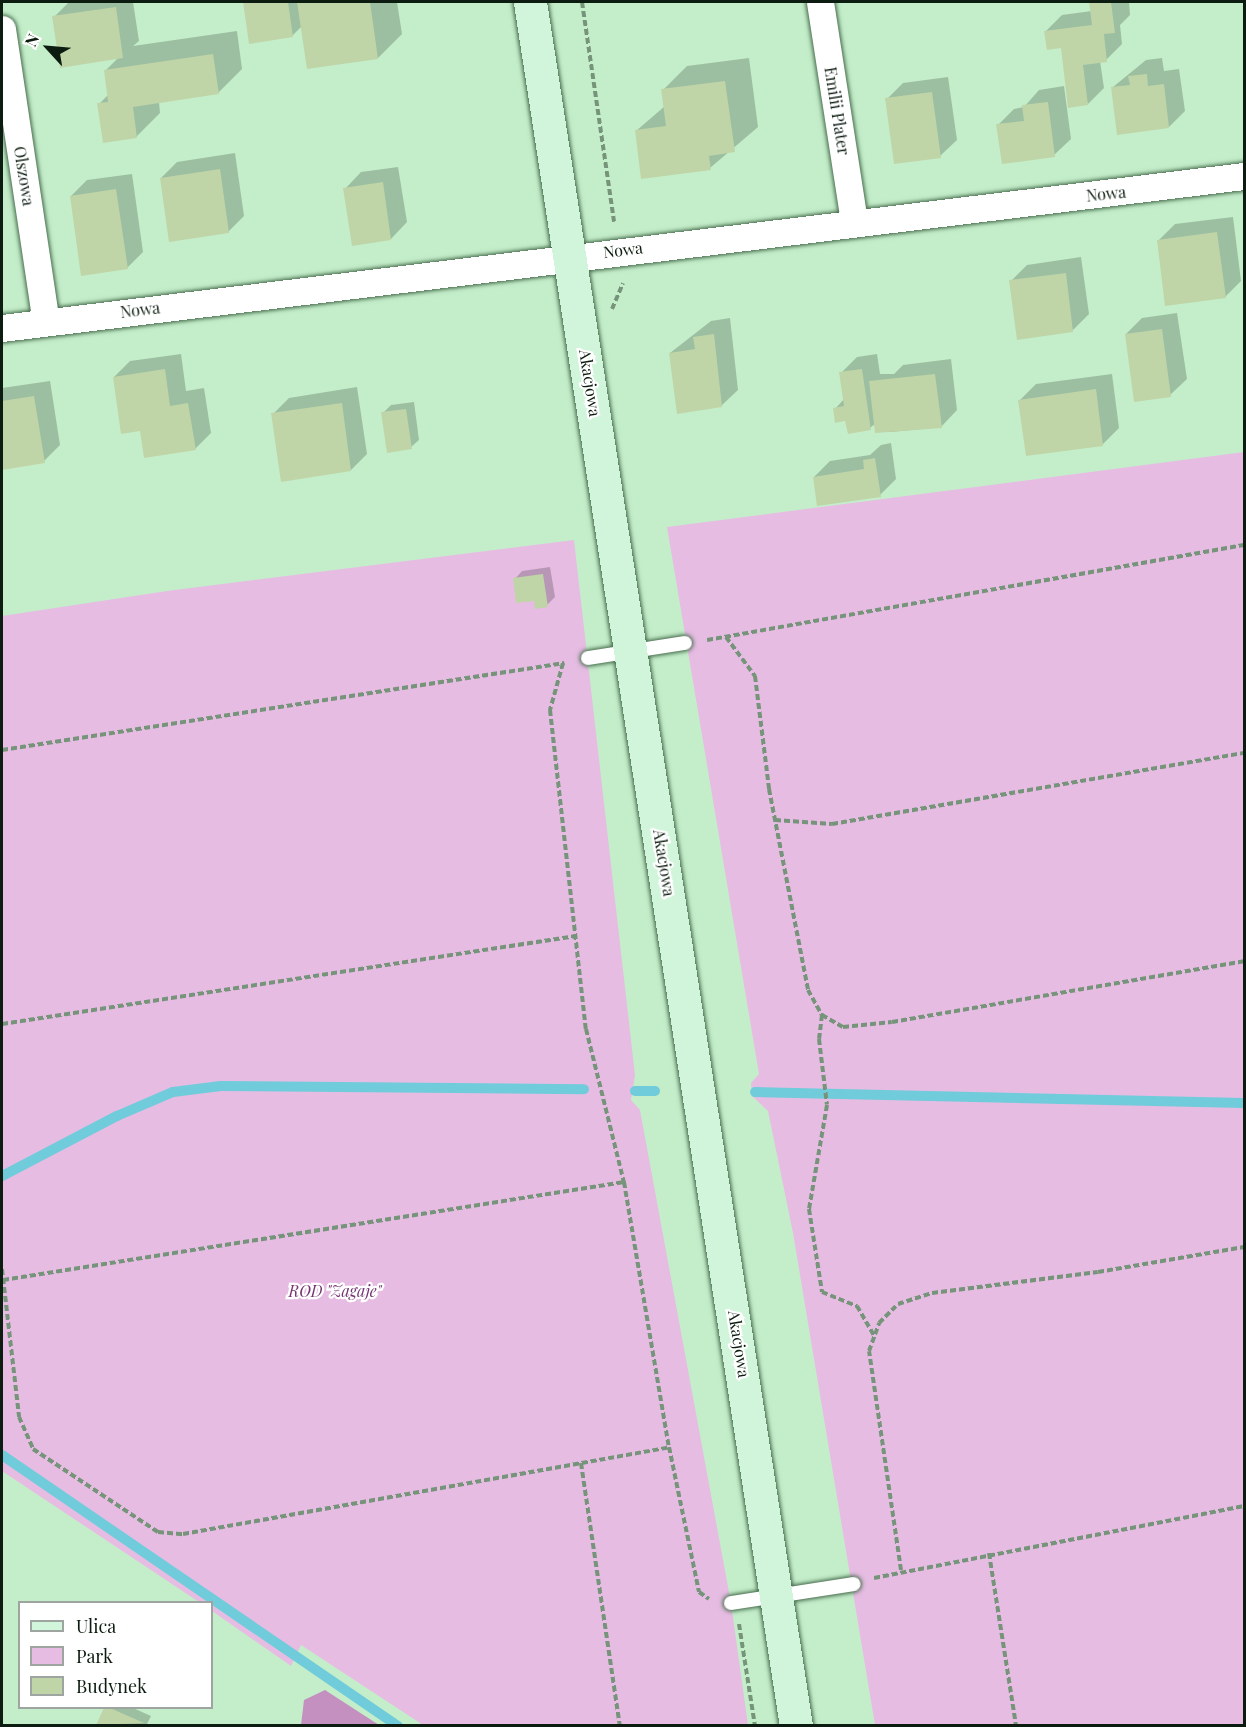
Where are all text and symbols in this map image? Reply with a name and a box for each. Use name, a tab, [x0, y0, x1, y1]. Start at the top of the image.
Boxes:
north arrow	[18, 18, 78, 78]
text: N	[19, 30, 43, 50]
street label: Emilii Plater	[821, 65, 853, 157]
street label: Olszowa	[10, 145, 38, 207]
street label: Nowa	[1085, 182, 1127, 206]
street label: Nowa	[602, 238, 644, 262]
street label: Nowa	[119, 298, 161, 322]
street label: Akacjowa	[575, 348, 605, 418]
street label: Akacjowa	[649, 828, 679, 898]
park label: ROD "Zagaje"	[289, 1281, 381, 1301]
street label: Akacjowa	[724, 1309, 754, 1379]
legend	[18, 1601, 213, 1709]
text: Ulica	[76, 1614, 116, 1638]
text: Park	[76, 1644, 113, 1668]
text: Budynek	[76, 1674, 147, 1698]

